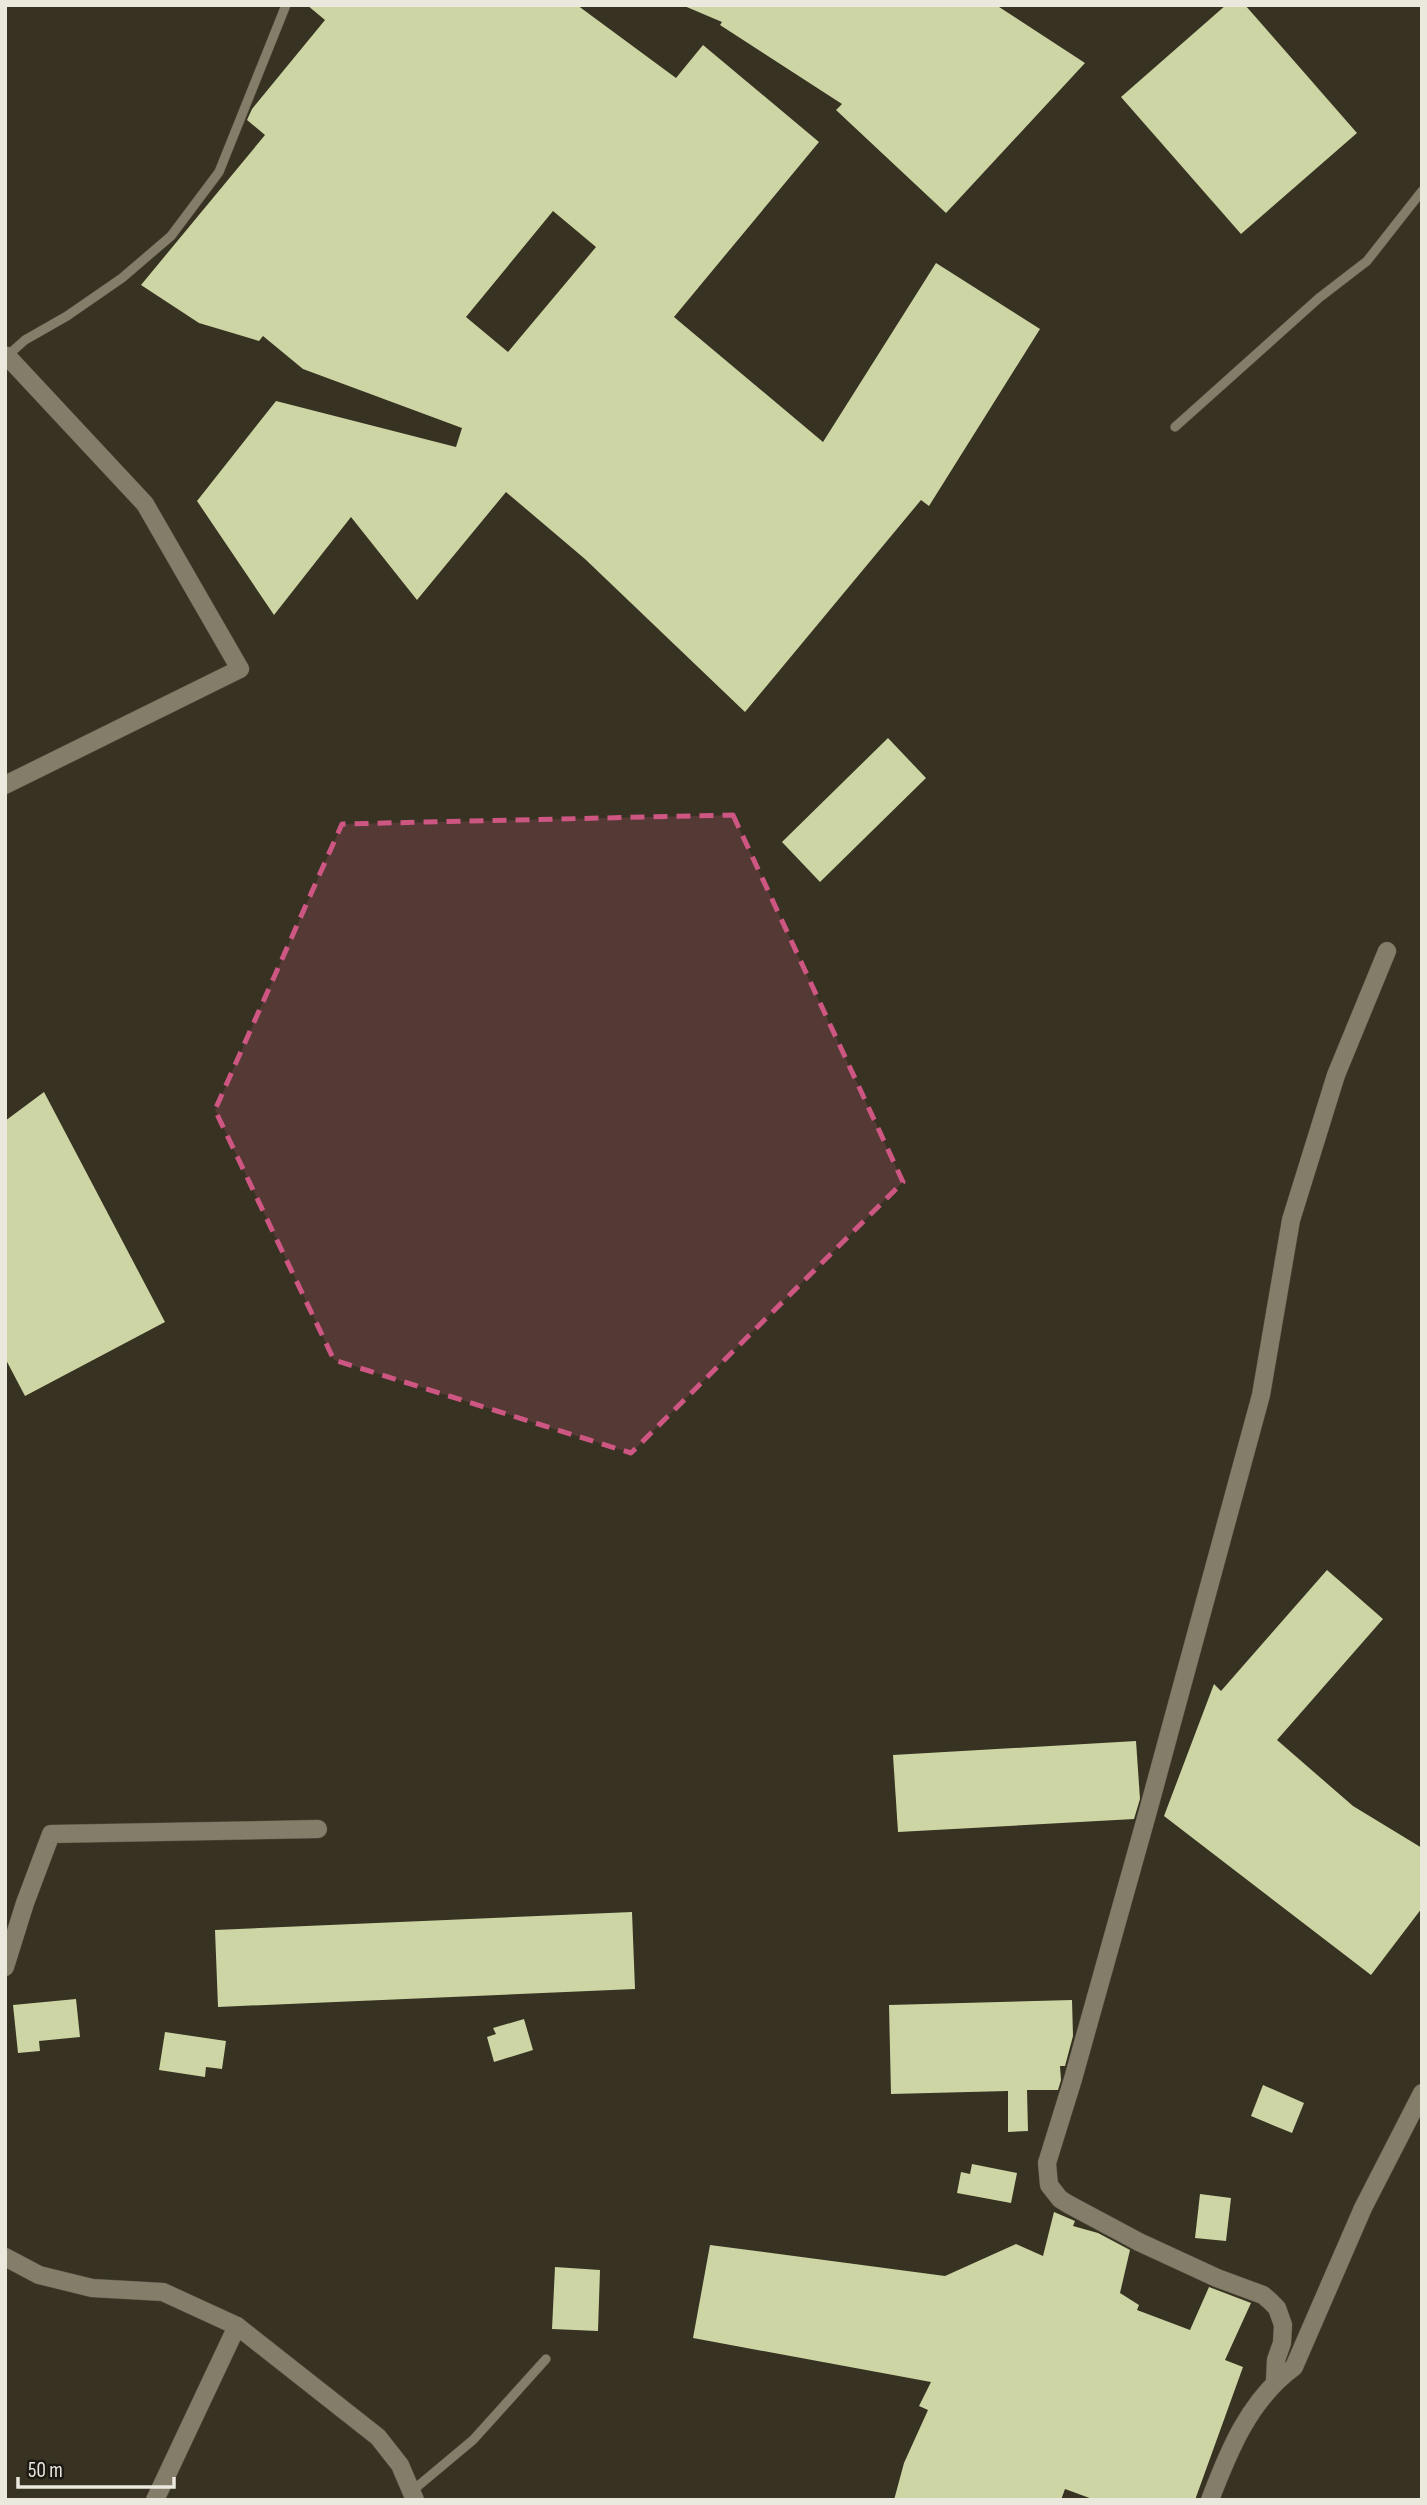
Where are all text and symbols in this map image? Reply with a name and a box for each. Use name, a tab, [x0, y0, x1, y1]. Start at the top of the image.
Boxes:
scale bar	[18, 2446, 173, 2490]
text: 50 m	[28, 2458, 63, 2483]

